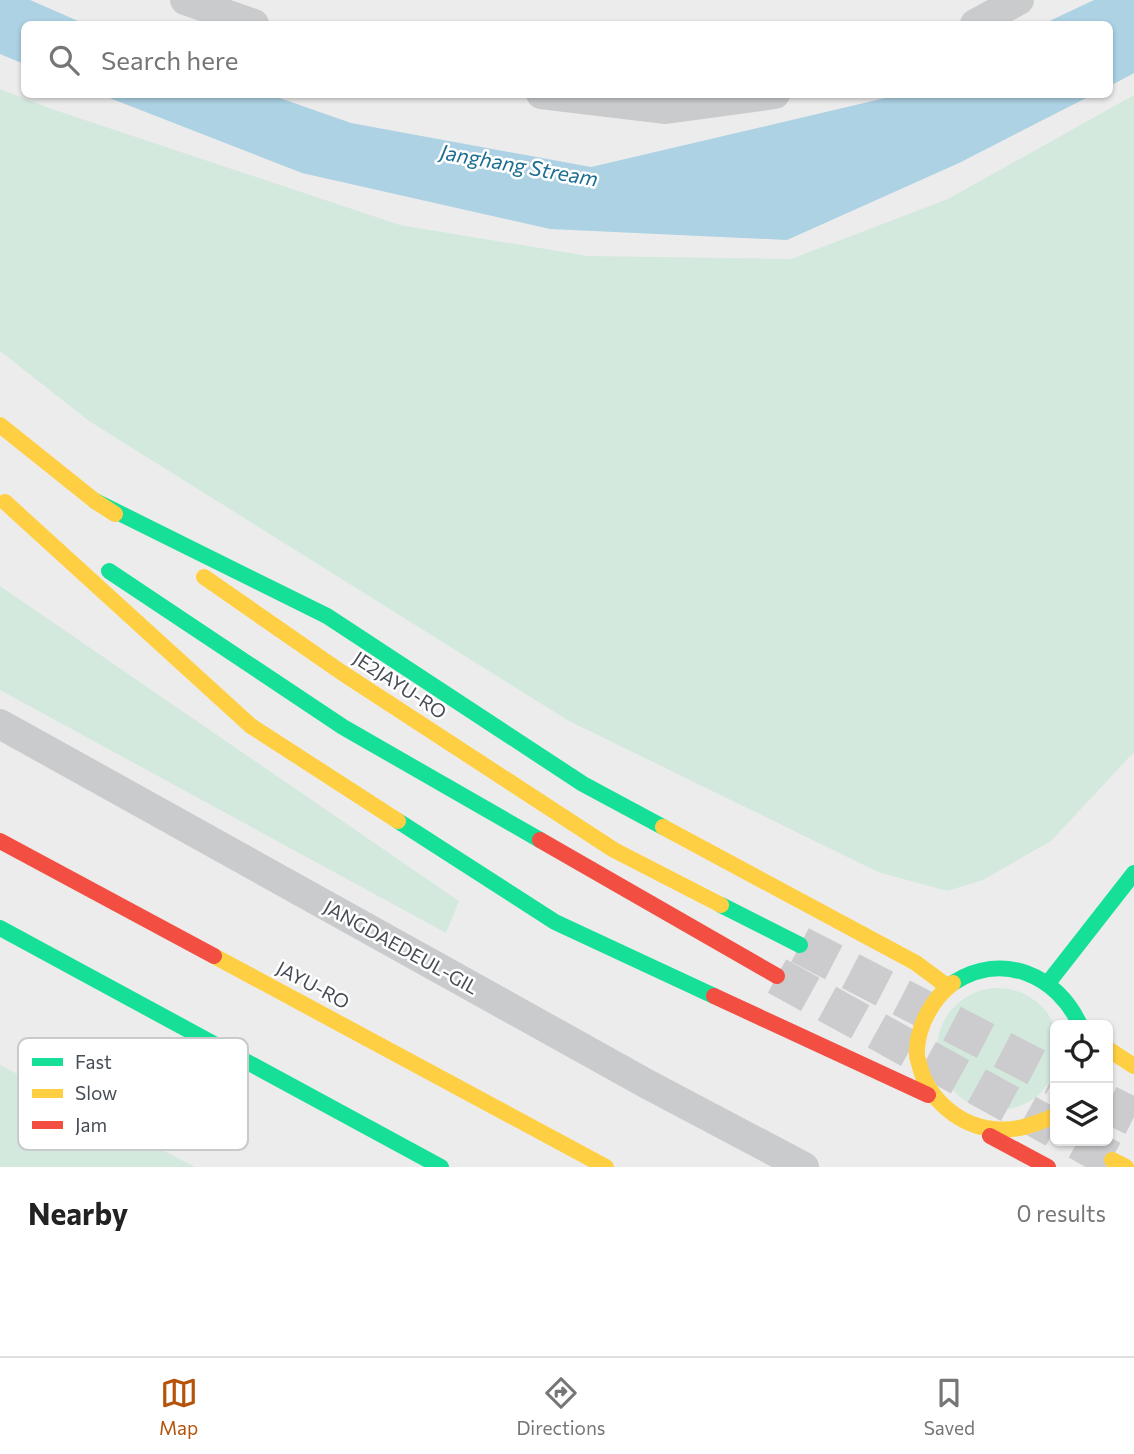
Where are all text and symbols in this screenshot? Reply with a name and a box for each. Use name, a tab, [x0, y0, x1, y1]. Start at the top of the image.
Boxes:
search box	[21, 21, 1113, 98]
icon: search	[45, 41, 83, 79]
text: Search here	[101, 44, 239, 75]
water label: Janghang Stream	[436, 138, 600, 191]
street label: JE2JAYU-RO	[349, 646, 451, 723]
street label: JANGDAEDEUL-GIL	[320, 895, 483, 999]
street label: JAYU-RO	[273, 956, 354, 1013]
map controls	[1050, 1020, 1113, 1146]
button: locate	[1050, 1020, 1113, 1083]
legend	[18, 1038, 248, 1150]
text: Fast	[75, 1050, 112, 1073]
text: Slow	[75, 1081, 117, 1104]
button: layers	[1050, 1083, 1113, 1146]
text: Jam	[75, 1113, 107, 1136]
text: Nearby	[28, 1194, 128, 1231]
text: 0 results	[1017, 1199, 1106, 1227]
tab: Map	[159, 1374, 198, 1439]
tab: Directions	[516, 1374, 606, 1439]
tab: Saved	[924, 1374, 975, 1439]

